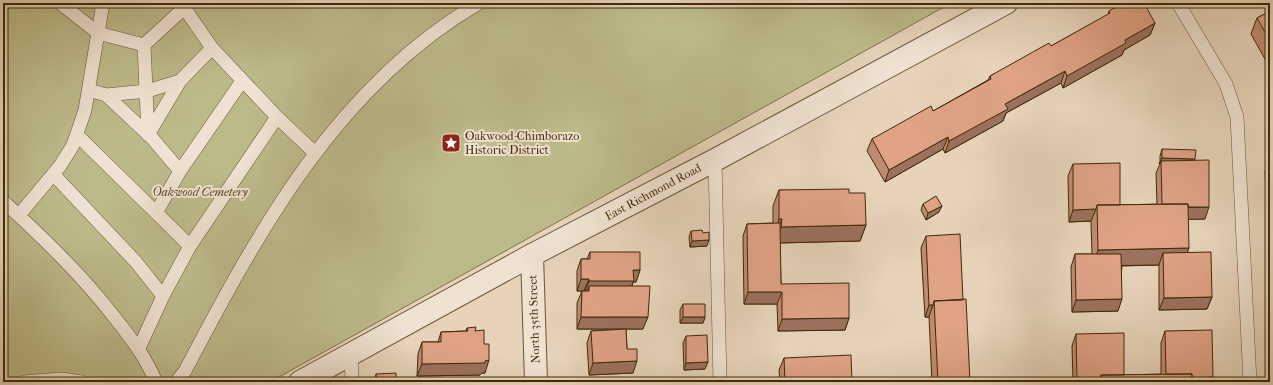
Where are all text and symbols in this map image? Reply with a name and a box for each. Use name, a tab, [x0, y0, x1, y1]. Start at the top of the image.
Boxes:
place label: Oakwood-Chimborazo Historic District	[465, 129, 579, 157]
place icon: Oakwood-Chimborazo Historic District	[440, 132, 462, 154]
street label: East Richmond Road	[602, 160, 704, 223]
park label: Oakwood Cemetery	[152, 185, 249, 199]
street label: North 35th Street	[525, 274, 543, 364]

